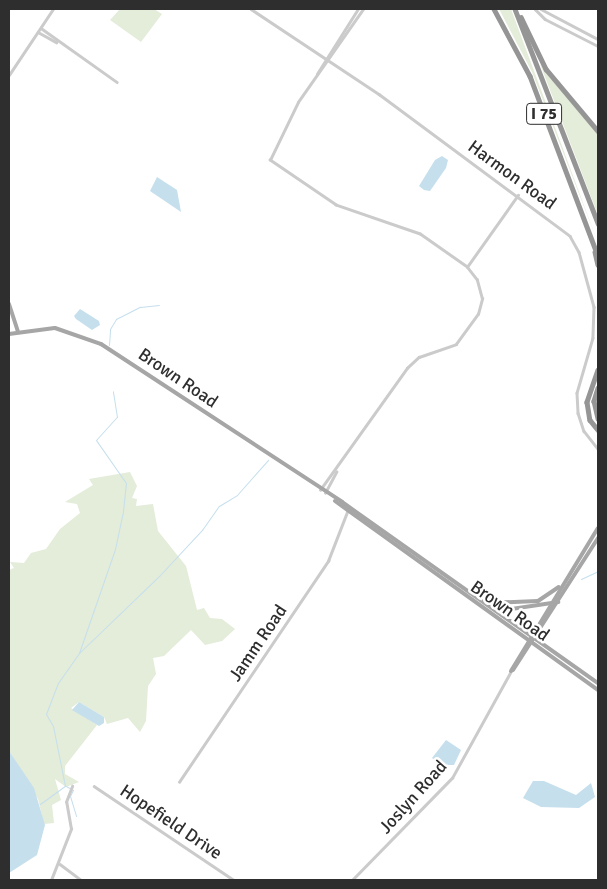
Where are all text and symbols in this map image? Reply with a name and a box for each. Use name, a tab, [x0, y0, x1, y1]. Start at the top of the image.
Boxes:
road number: I 75	[525, 100, 563, 128]
street label: Harmon Road	[464, 136, 560, 214]
street label: Brown Road	[134, 343, 222, 413]
street label: Brown Road	[466, 576, 554, 646]
street label: Jamm Road	[224, 601, 292, 685]
street label: Joslyn Road	[374, 756, 452, 838]
street label: Hopefield Drive	[116, 780, 226, 864]

